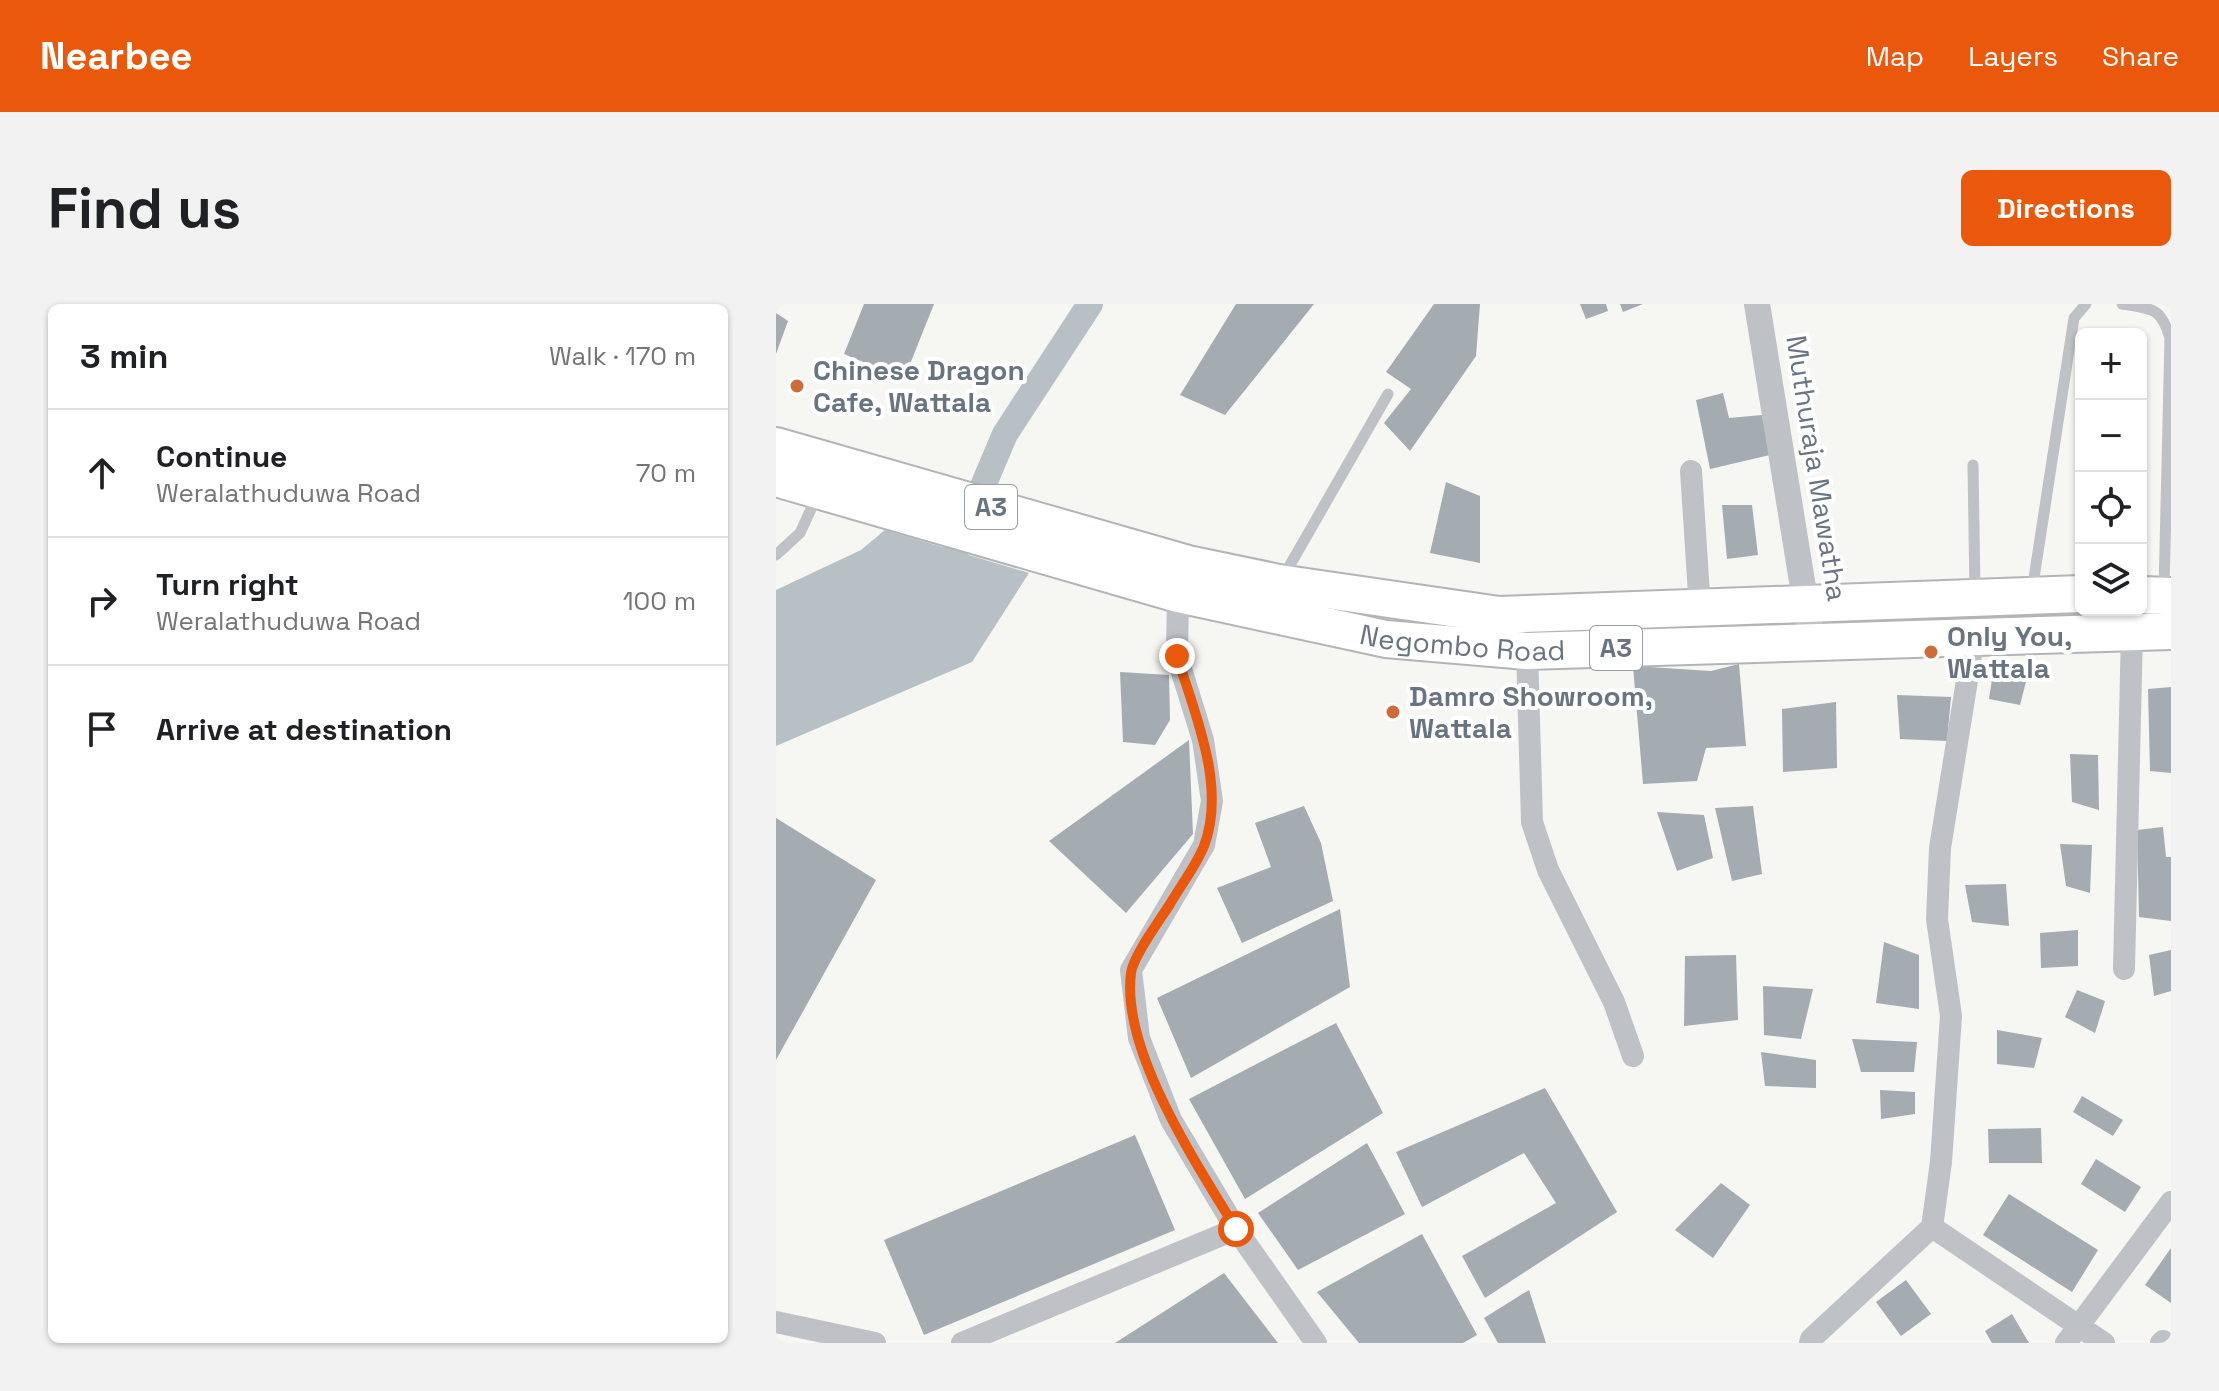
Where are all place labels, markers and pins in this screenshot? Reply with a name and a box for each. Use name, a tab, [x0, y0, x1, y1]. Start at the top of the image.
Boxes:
place label: Chinese Dragon Cafe, Wattala	[813, 352, 1025, 420]
marker: Chinese Dragon Cafe, Wattala	[788, 377, 806, 395]
place label: Only You, Wattala	[1947, 618, 2072, 686]
marker: Only You, Wattala	[1922, 643, 1940, 661]
place label: Damro Showroom, Wattala	[1409, 678, 1653, 746]
marker: Damro Showroom, Wattala	[1384, 703, 1402, 721]

